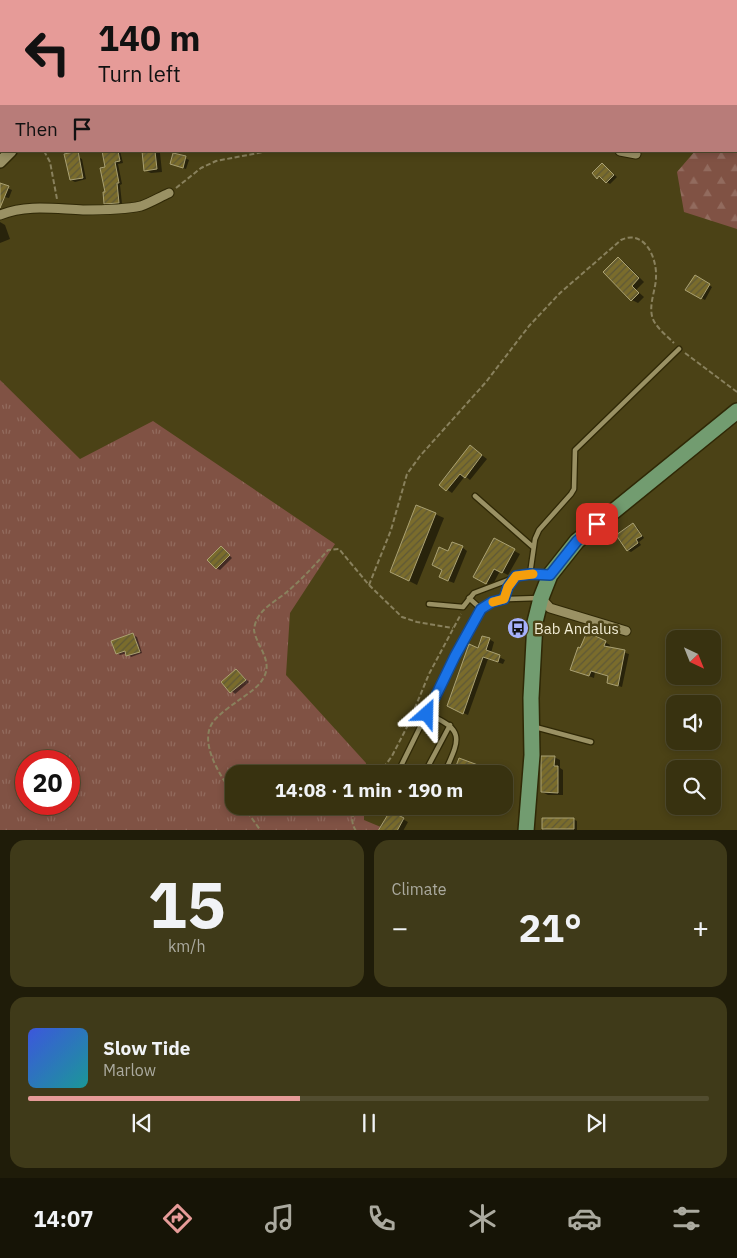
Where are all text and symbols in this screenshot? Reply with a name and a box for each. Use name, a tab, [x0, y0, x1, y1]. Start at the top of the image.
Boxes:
text: 140 m	[98, 15, 201, 61]
icon: left	[15, 20, 80, 85]
text: Turn left	[98, 59, 181, 88]
icon: arrive	[68, 115, 96, 143]
text: Then	[15, 117, 58, 141]
pin	[576, 503, 618, 545]
icon: arrive	[583, 510, 611, 538]
bus stop icon: Bab Andalus	[506, 616, 530, 640]
place label: Bab Andalus	[534, 619, 619, 638]
north arrow	[666, 630, 721, 685]
map controls	[666, 630, 721, 815]
position arrow	[400, 687, 452, 739]
button: sound	[666, 695, 721, 750]
speed limit sign: 20	[15, 750, 80, 815]
button: search	[666, 760, 721, 815]
text: 14:08 · 1 min · 190 m	[275, 778, 463, 802]
text: 15	[148, 861, 226, 946]
text: Climate	[392, 879, 447, 899]
text: 21°	[519, 903, 582, 952]
text: −	[392, 909, 408, 946]
text: +	[692, 909, 709, 946]
text: km/h	[168, 936, 206, 956]
text: Slow Tide	[103, 1036, 190, 1060]
text: Marlow	[103, 1060, 156, 1080]
icon: previous	[128, 1109, 156, 1137]
icon: pause	[355, 1109, 383, 1137]
icon: next	[582, 1109, 610, 1137]
icon: directions	[160, 1201, 195, 1236]
icon: music	[262, 1201, 297, 1236]
icon: phone	[364, 1201, 399, 1236]
icon: climate	[465, 1201, 500, 1236]
icon: car	[567, 1201, 602, 1236]
icon: filters	[669, 1201, 704, 1236]
text: 14:07	[33, 1204, 93, 1233]

